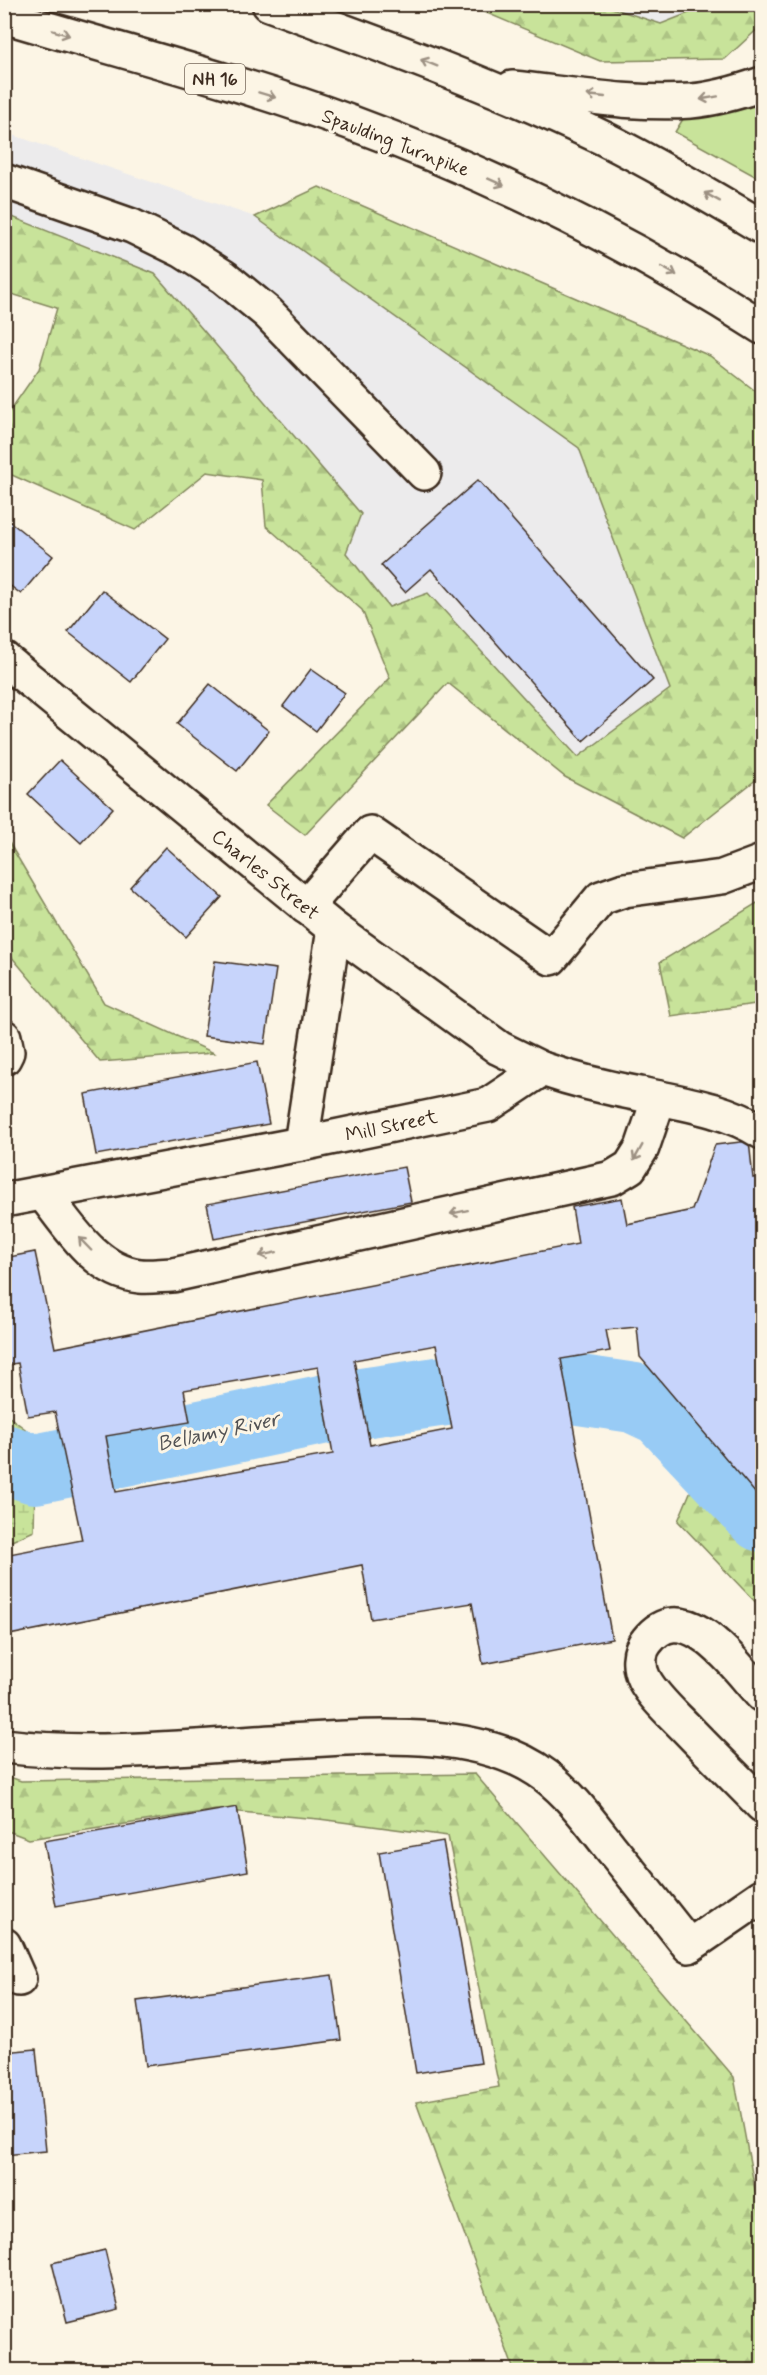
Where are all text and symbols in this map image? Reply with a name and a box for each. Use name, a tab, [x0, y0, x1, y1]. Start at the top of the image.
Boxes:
one-way arrow	[51, 28, 70, 39]
one-way arrow	[421, 57, 439, 68]
road number: NH 16	[185, 64, 245, 94]
one-way arrow	[257, 90, 276, 101]
one-way arrow	[586, 90, 606, 101]
one-way arrow	[700, 93, 719, 104]
street label: Spaulding Turnpike	[317, 103, 473, 185]
one-way arrow	[486, 177, 504, 188]
one-way arrow	[704, 191, 721, 203]
one-way arrow	[660, 266, 678, 277]
street label: Charles Street	[205, 823, 325, 927]
street label: Mill Street	[343, 1103, 440, 1149]
one-way arrow	[632, 1144, 644, 1161]
one-way arrow	[449, 1207, 469, 1218]
one-way arrow	[78, 1237, 93, 1252]
one-way arrow	[259, 1249, 278, 1260]
water label: Bellamy River	[155, 1405, 285, 1459]

